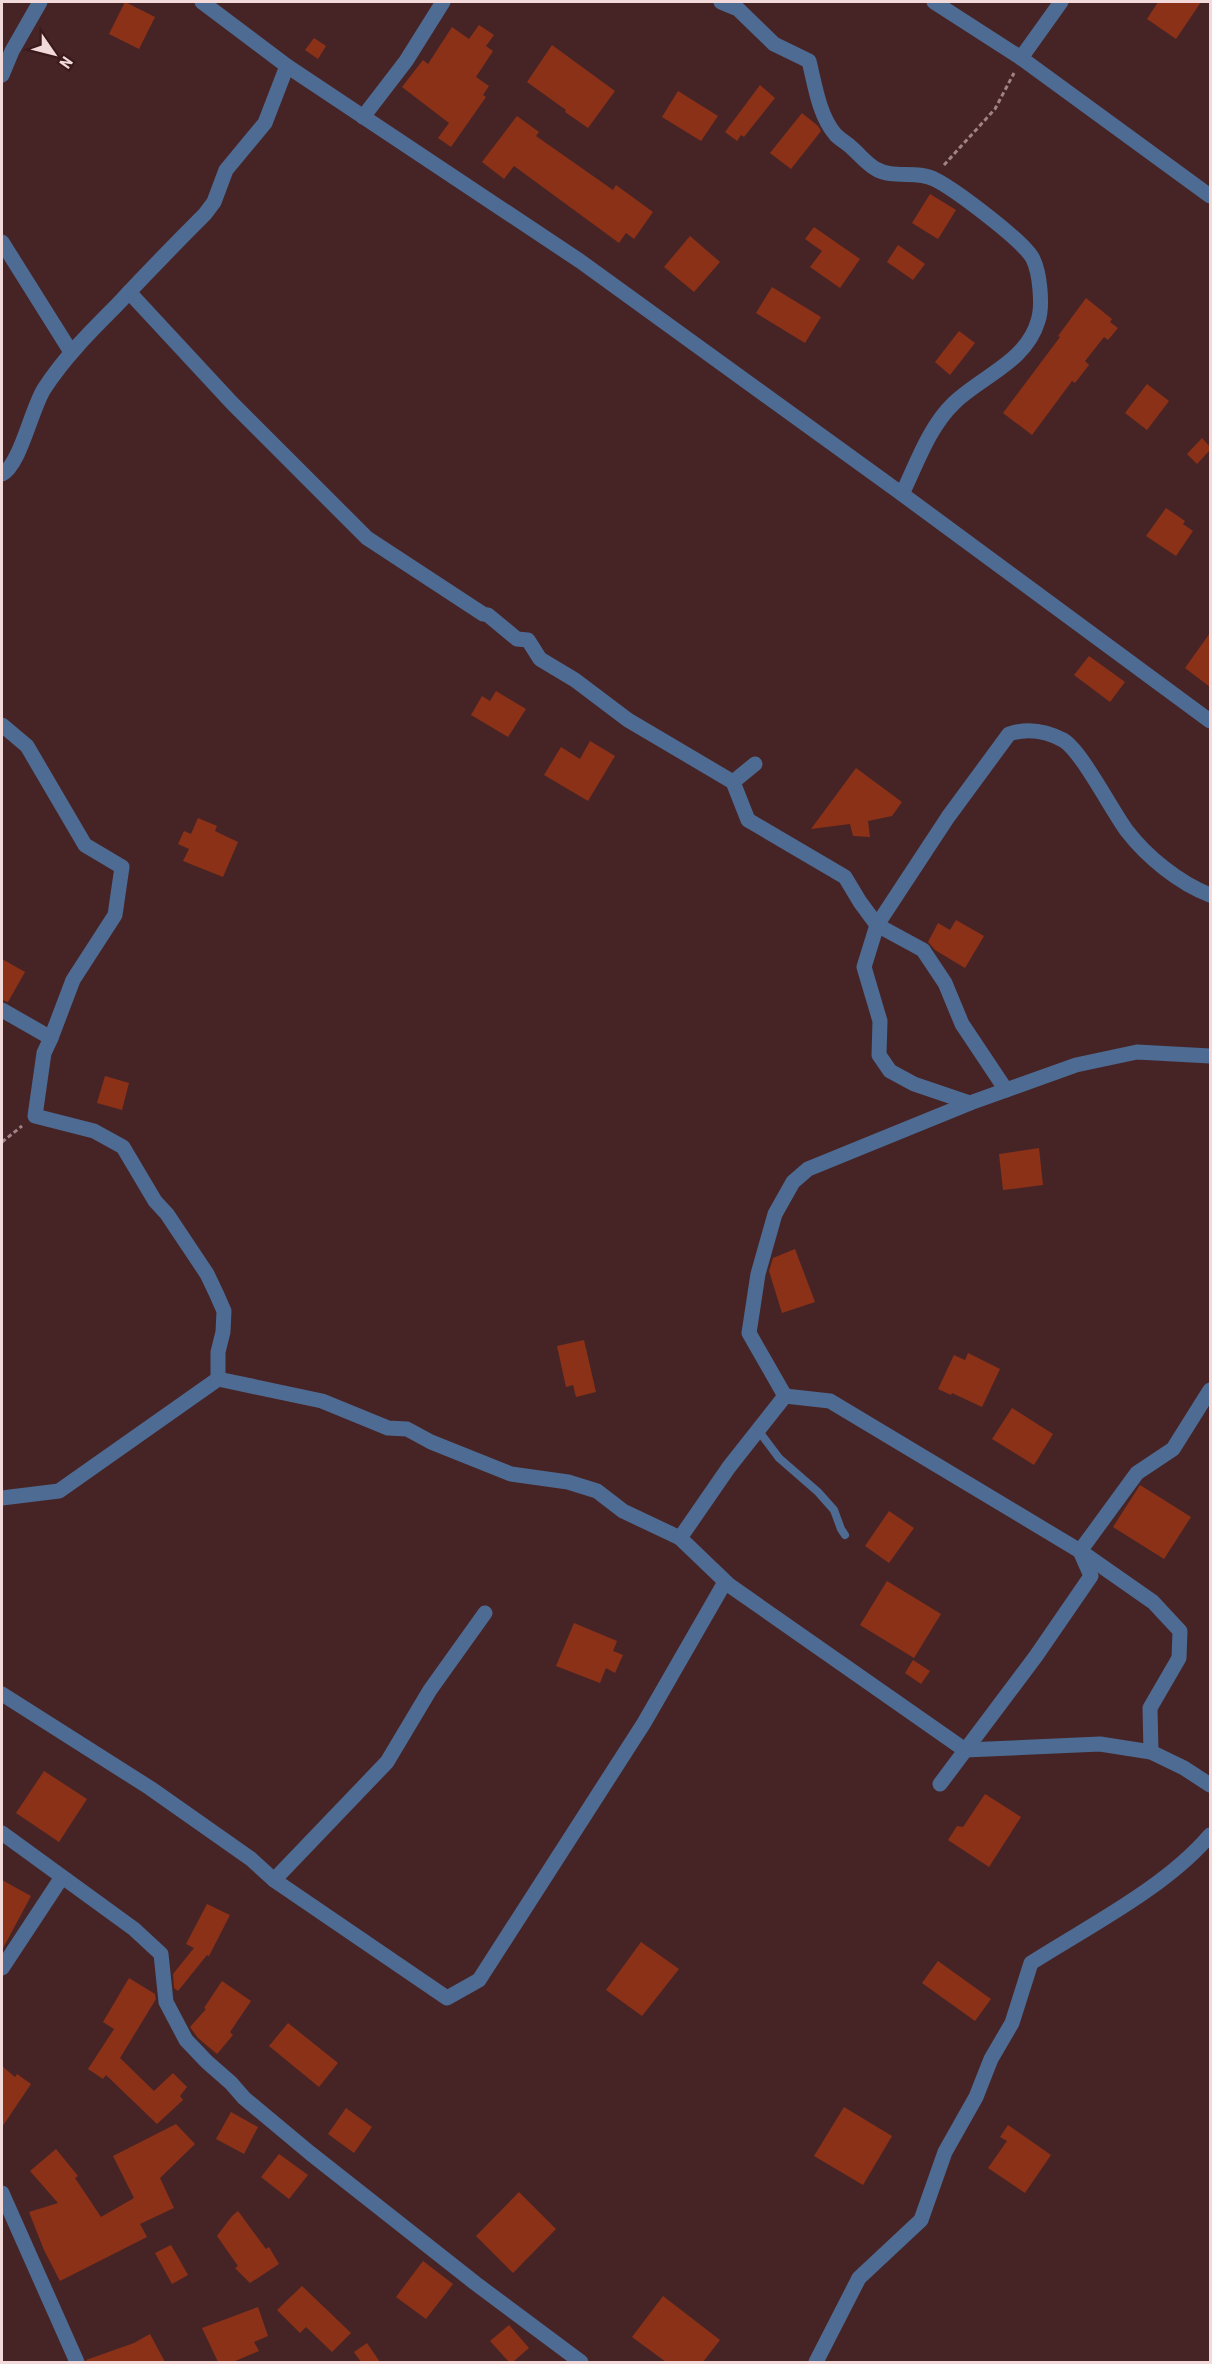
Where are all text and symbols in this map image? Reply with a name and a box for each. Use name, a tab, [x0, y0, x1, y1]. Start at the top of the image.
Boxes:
north arrow	[24, 24, 84, 84]
text: N	[55, 53, 76, 72]

